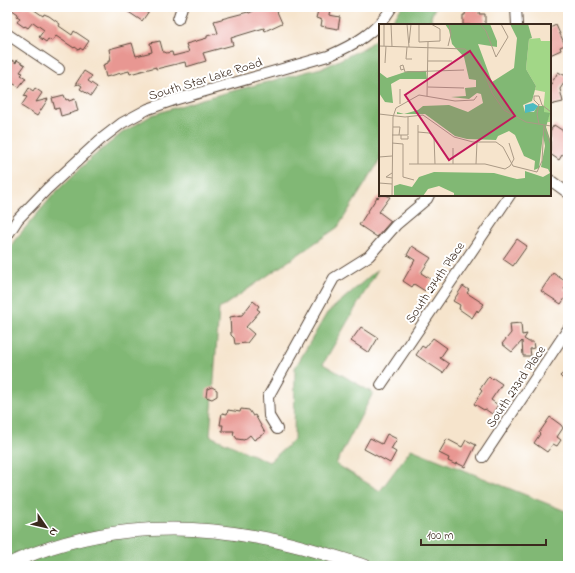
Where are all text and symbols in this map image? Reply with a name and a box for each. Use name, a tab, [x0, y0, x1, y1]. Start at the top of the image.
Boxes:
inset map	[379, 24, 551, 196]
street label: South Star Lake Road	[146, 53, 265, 106]
street label: South 274th Place	[401, 238, 470, 327]
street label: South 273rd Place	[482, 342, 551, 432]
north arrow	[26, 507, 66, 547]
scale bar	[421, 521, 546, 547]
text: N	[45, 524, 62, 540]
text: 100 m	[427, 527, 454, 545]

